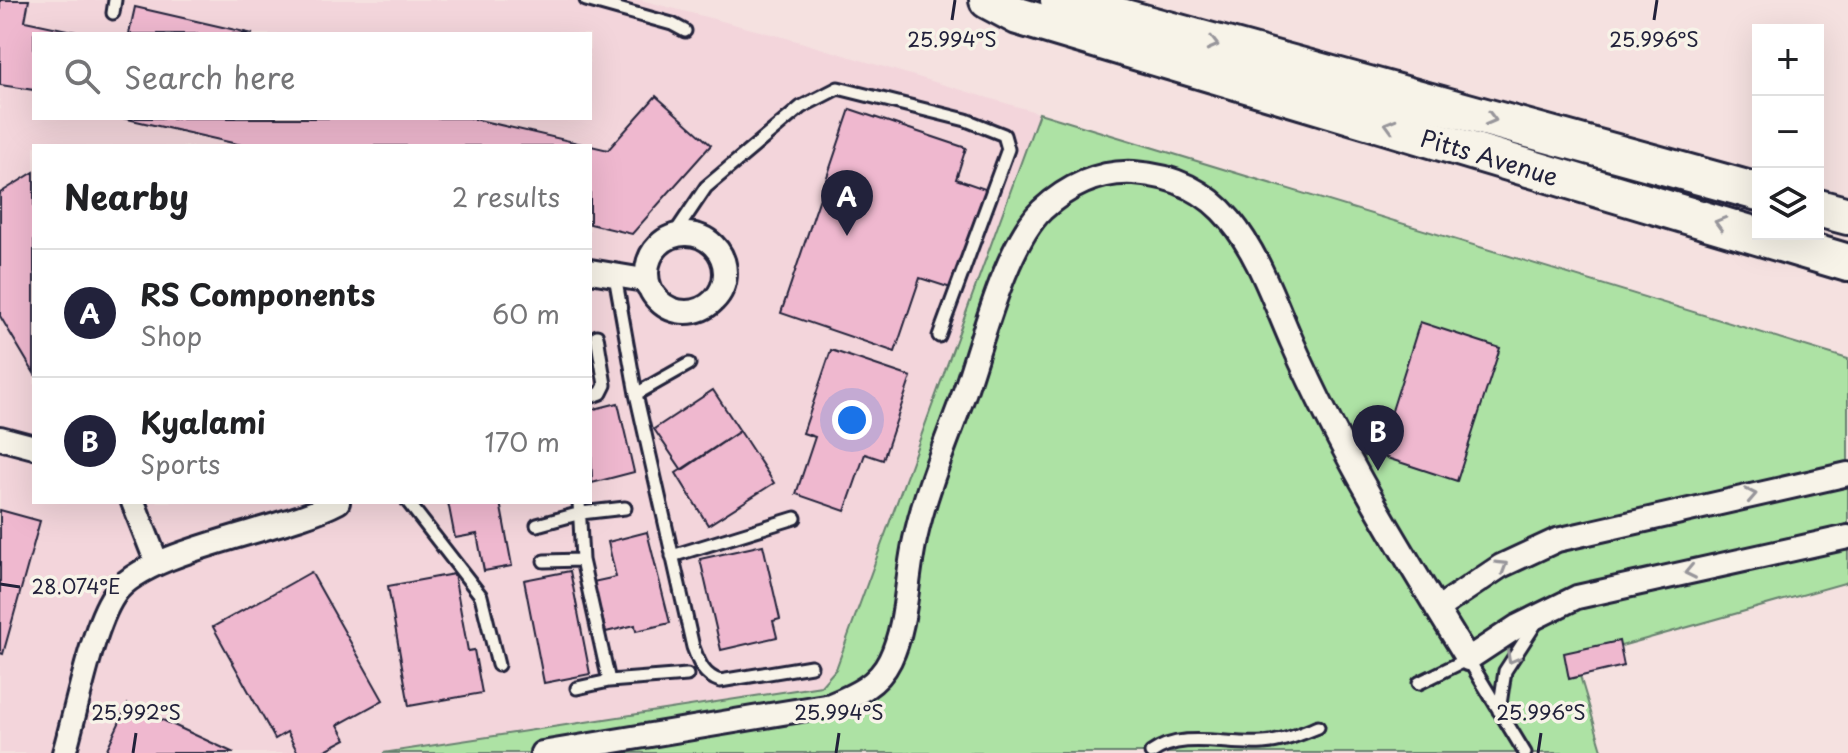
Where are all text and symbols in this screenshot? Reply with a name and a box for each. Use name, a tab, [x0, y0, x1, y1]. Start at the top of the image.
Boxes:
text: 25.994°S	[907, 24, 997, 54]
text: 25.996°S	[1609, 24, 1699, 54]
map controls	[1752, 24, 1824, 240]
button: +	[1752, 24, 1824, 96]
search box	[32, 32, 592, 120]
one-way arrow	[1205, 34, 1219, 51]
icon: search	[60, 54, 104, 98]
text: Search here	[124, 54, 296, 99]
button: −	[1752, 96, 1824, 168]
one-way arrow	[1483, 110, 1497, 126]
one-way arrow	[1384, 118, 1398, 134]
street label: Pitts Avenue	[1416, 119, 1563, 194]
button: layers	[1752, 168, 1824, 240]
text: Nearby	[64, 170, 189, 222]
pin: A	[821, 170, 873, 236]
text: 2 results	[452, 177, 560, 216]
one-way arrow	[1714, 216, 1728, 232]
text: RS Components	[140, 271, 375, 316]
text: A	[80, 294, 100, 333]
text: 60 m	[492, 294, 560, 333]
text: Shop	[140, 316, 202, 355]
text: Kyalami	[140, 399, 266, 444]
your location	[832, 400, 872, 440]
pin: B	[1352, 405, 1404, 471]
text: B	[81, 422, 99, 461]
text: 170 m	[485, 422, 560, 461]
text: Sports	[140, 444, 220, 483]
one-way arrow	[1744, 488, 1758, 505]
one-way arrow	[1493, 560, 1508, 576]
one-way arrow	[1683, 562, 1696, 579]
text: 28.074°E	[31, 571, 121, 601]
one-way arrow	[1507, 650, 1522, 665]
text: 25.992°S	[91, 697, 181, 727]
text: 25.994°S	[794, 697, 884, 727]
text: 25.996°S	[1496, 697, 1586, 727]

